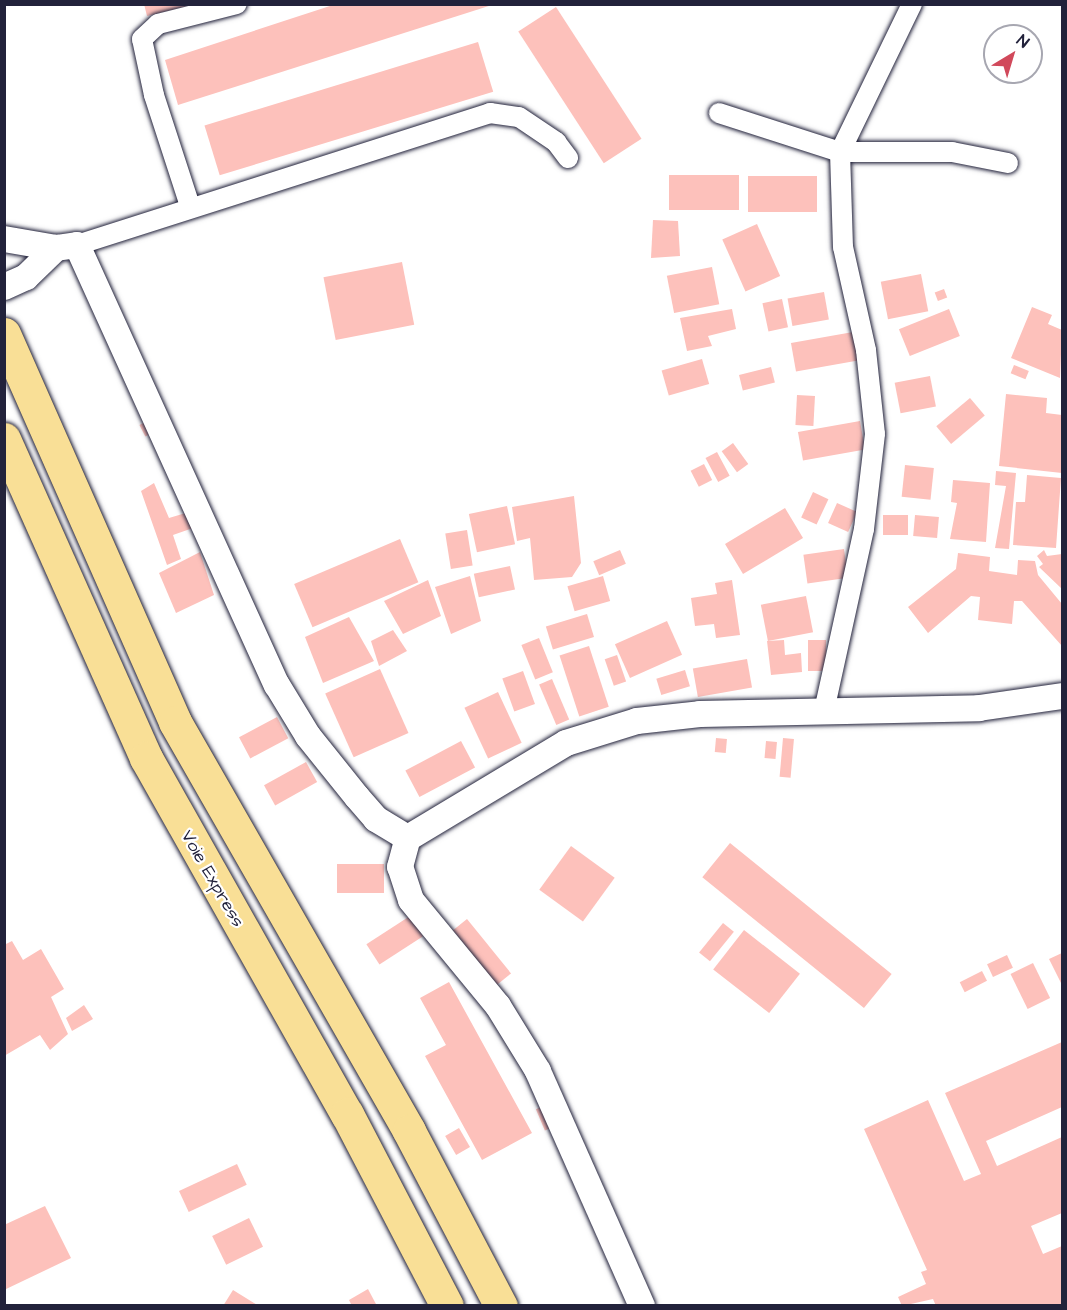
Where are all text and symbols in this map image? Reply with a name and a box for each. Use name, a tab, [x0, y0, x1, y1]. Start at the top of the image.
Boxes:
north arrow	[983, 24, 1043, 84]
text: N	[1012, 30, 1034, 53]
street label: Voie Express	[176, 827, 248, 931]

